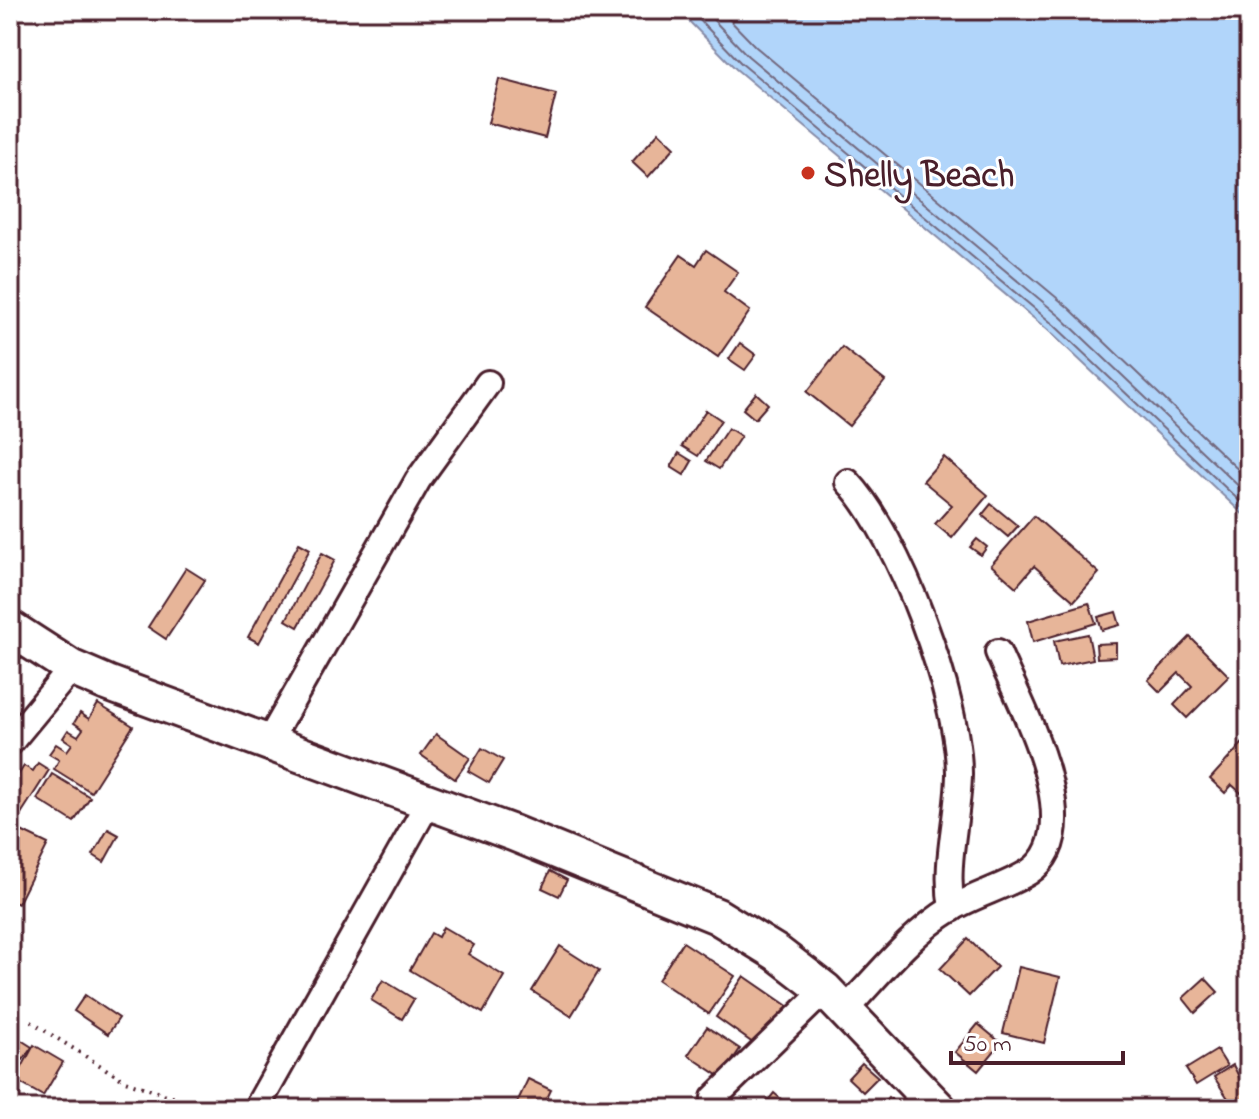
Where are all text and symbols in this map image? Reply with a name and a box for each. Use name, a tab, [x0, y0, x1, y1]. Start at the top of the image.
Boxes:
place label: Shelly Beach	[824, 151, 1014, 204]
marker: Shelly Beach	[799, 164, 817, 182]
scale bar	[951, 1015, 1123, 1065]
text: 50 m	[963, 1028, 1012, 1063]

